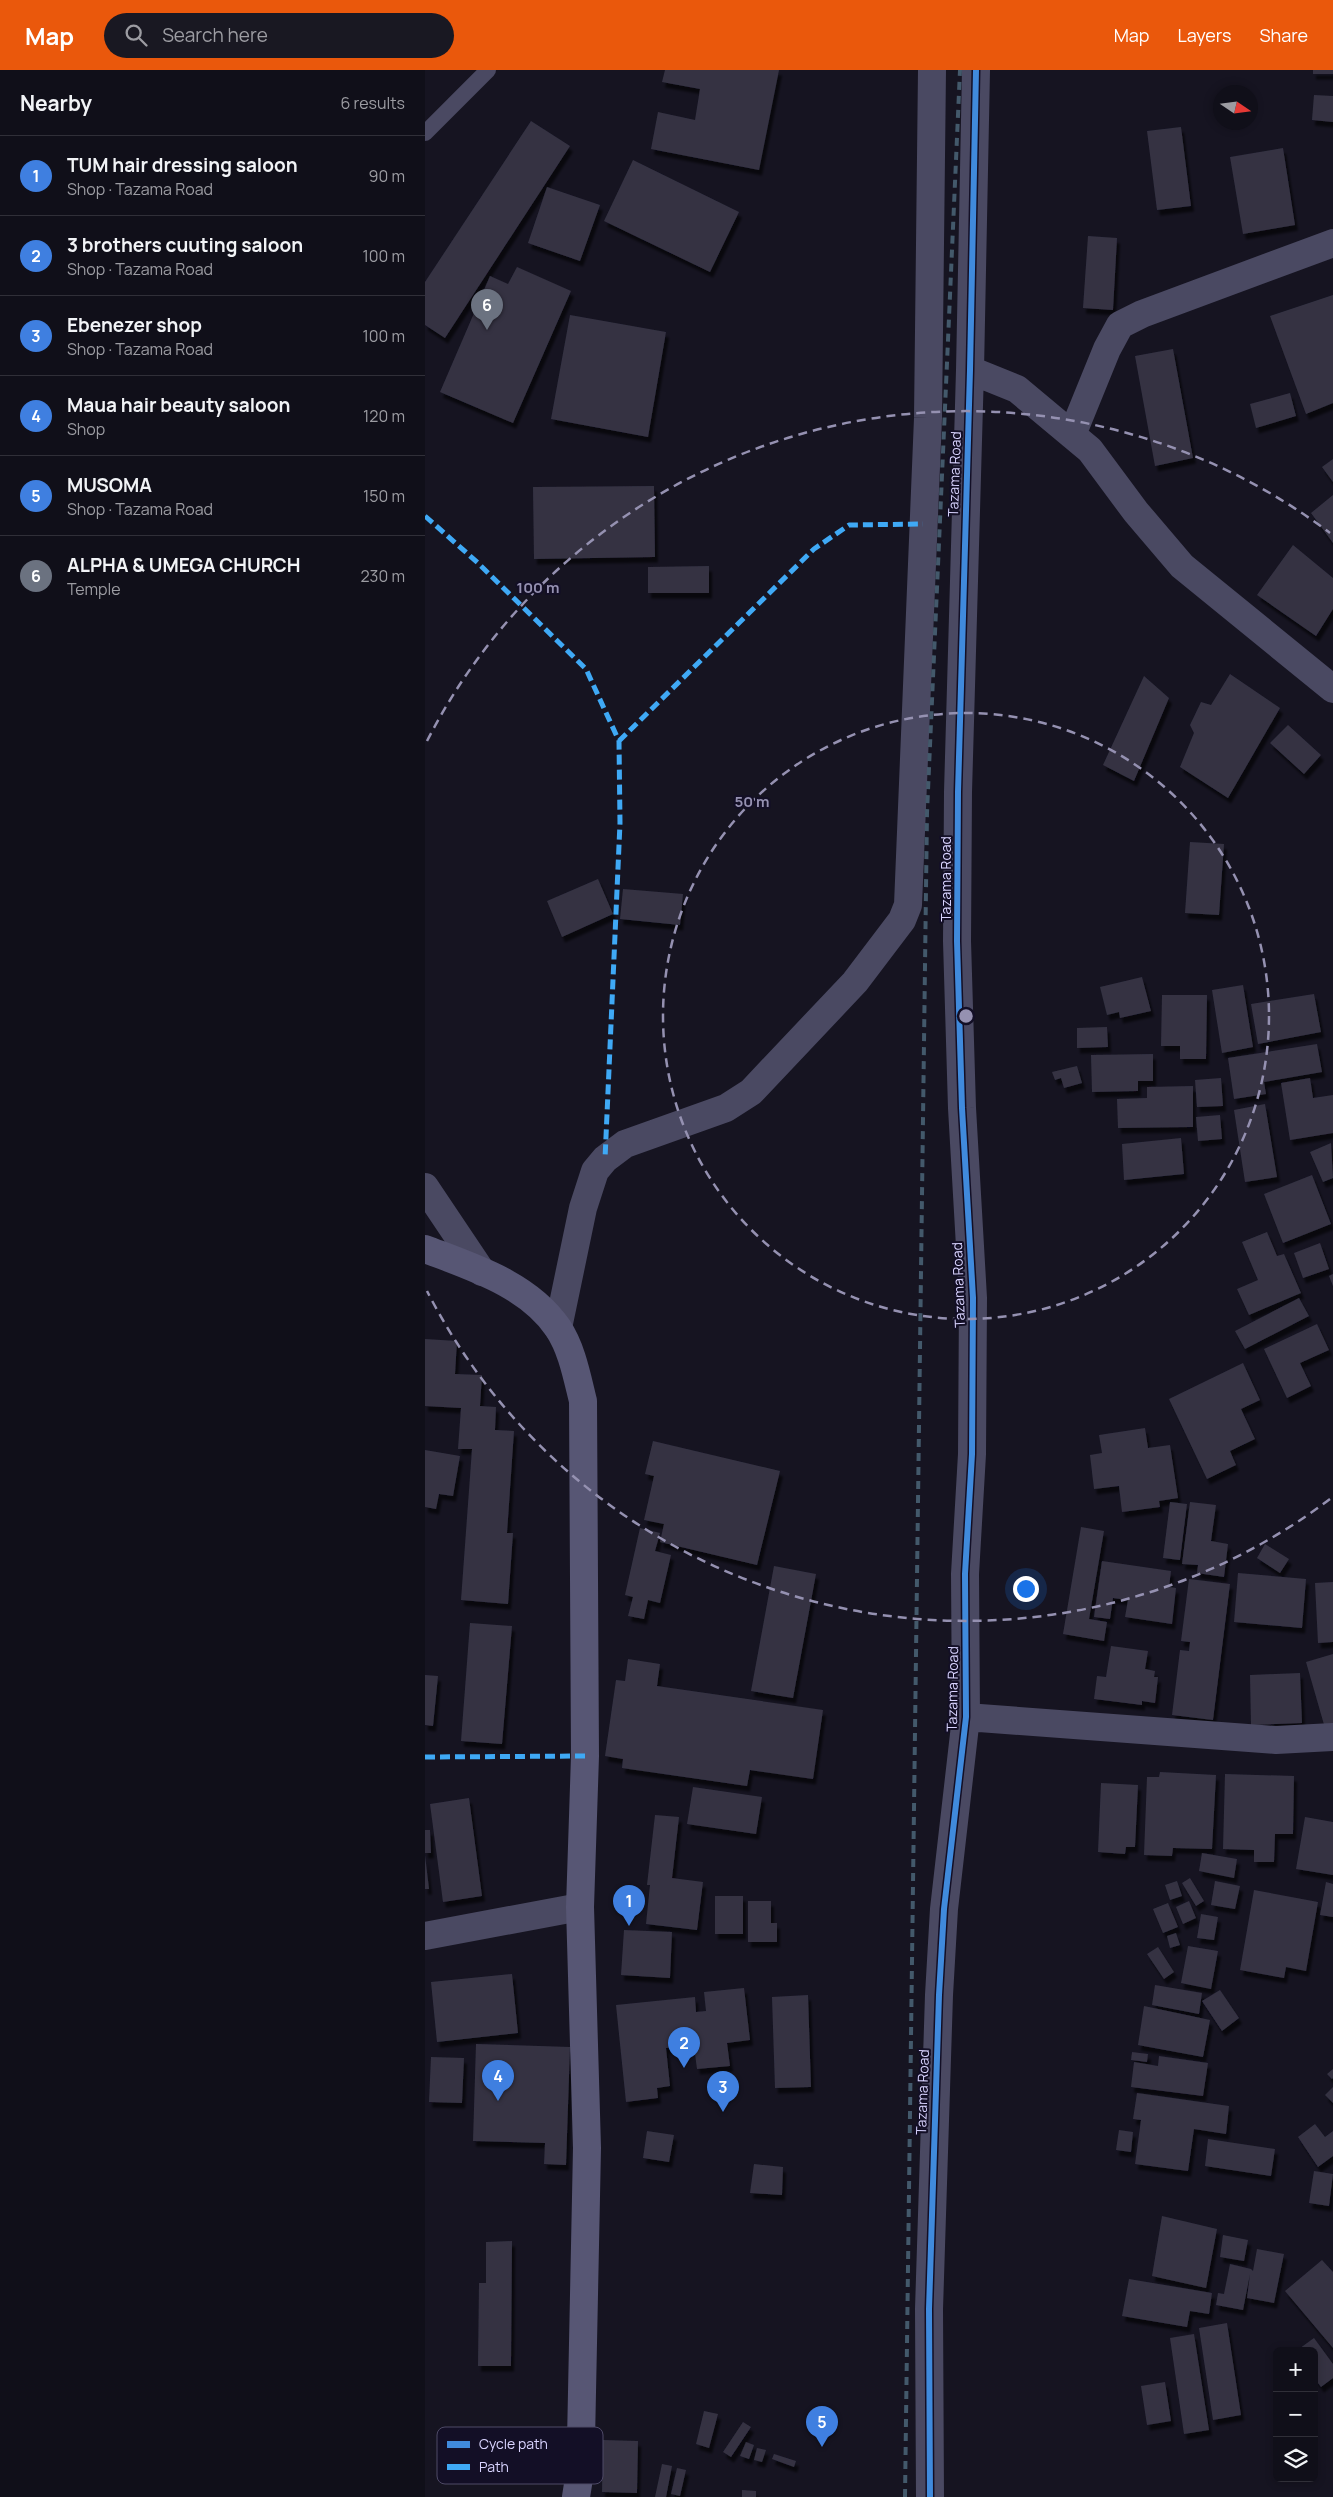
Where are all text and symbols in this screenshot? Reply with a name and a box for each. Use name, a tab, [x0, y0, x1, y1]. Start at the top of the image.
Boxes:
search box	[104, 13, 454, 58]
text: Map	[25, 19, 74, 52]
icon: search	[122, 21, 150, 49]
text: Search here	[162, 22, 268, 48]
text: Map	[1114, 23, 1149, 47]
text: Layers	[1177, 23, 1231, 47]
text: Share	[1259, 23, 1308, 47]
north arrow	[1213, 85, 1258, 130]
text: Nearby	[20, 89, 92, 117]
text: 6 results	[340, 92, 405, 114]
text: TUM hair dressing saloon	[67, 152, 298, 178]
text: 1	[32, 165, 40, 187]
text: 90 m	[369, 165, 405, 187]
text: Shop · Tazama Road	[67, 178, 213, 200]
text: 3 brothers cuuting saloon	[67, 232, 303, 258]
text: 2	[31, 245, 41, 267]
text: 100 m	[362, 245, 405, 267]
text: Shop · Tazama Road	[67, 258, 213, 280]
pin: 6	[471, 289, 503, 330]
text: Ebenezer shop	[67, 312, 202, 338]
text: 3	[31, 325, 41, 347]
text: 100 m	[362, 325, 405, 347]
text: Shop · Tazama Road	[67, 338, 213, 360]
text: Maua hair beauty saloon	[67, 392, 290, 418]
text: 4	[31, 405, 41, 427]
text: 120 m	[363, 405, 405, 427]
text: Shop	[67, 418, 105, 440]
street label: Tazama Road	[943, 431, 965, 517]
text: MUSOMA	[67, 472, 152, 498]
text: 5	[31, 485, 41, 507]
text: 150 m	[363, 485, 405, 507]
text: Shop · Tazama Road	[67, 498, 213, 520]
text: ALPHA & UMEGA CHURCH	[67, 552, 301, 578]
text: 6	[31, 565, 41, 587]
text: 230 m	[361, 565, 405, 587]
text: 100 m	[517, 577, 559, 598]
text: Temple	[67, 578, 121, 600]
text: 50 m	[734, 791, 770, 812]
street label: Tazama Road	[936, 836, 955, 922]
centre of rings	[957, 1007, 975, 1025]
street label: Tazama Road	[947, 1242, 969, 1328]
your location	[1013, 1576, 1039, 1602]
street label: Tazama Road	[942, 1646, 962, 1732]
pin: 1	[613, 1885, 645, 1926]
pin: 2	[668, 2027, 700, 2068]
street label: Tazama Road	[911, 2049, 933, 2135]
pin: 4	[482, 2060, 514, 2101]
pin: 3	[707, 2071, 739, 2112]
map controls	[1273, 2347, 1318, 2482]
button: +	[1273, 2347, 1318, 2392]
button: −	[1273, 2392, 1318, 2437]
pin: 5	[806, 2406, 838, 2447]
legend	[437, 2427, 603, 2484]
text: Cycle path	[479, 2434, 548, 2453]
button: layers	[1273, 2437, 1318, 2482]
text: Path	[479, 2457, 509, 2476]

